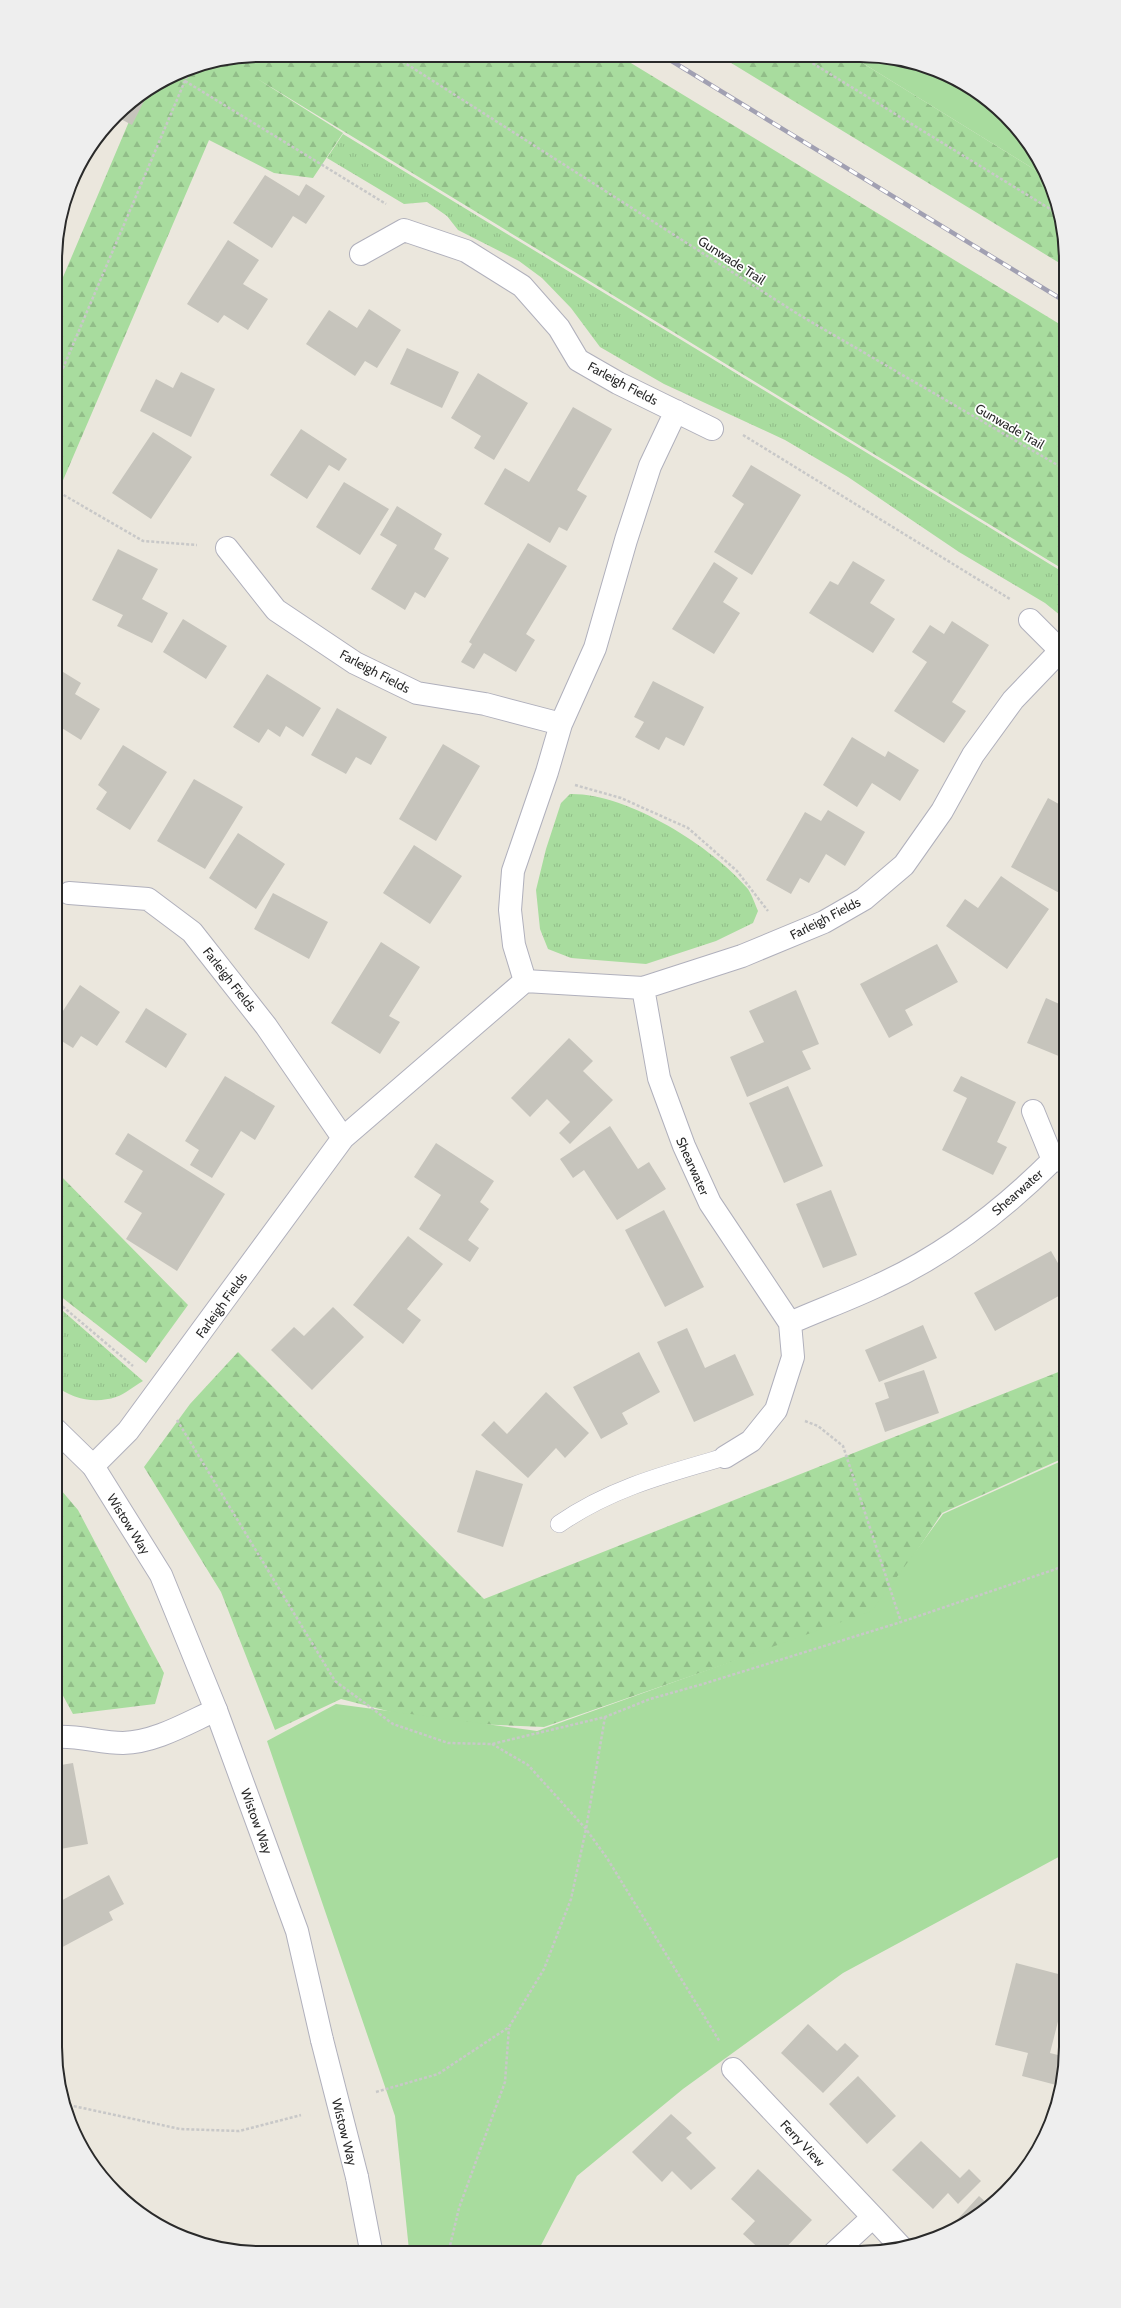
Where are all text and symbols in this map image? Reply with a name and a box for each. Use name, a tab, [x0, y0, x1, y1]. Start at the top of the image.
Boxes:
street label: Gunwade Trail	[695, 232, 769, 288]
street label: Farleigh Fields	[585, 358, 661, 408]
street label: Gunwade Trail	[973, 400, 1047, 452]
street label: Farleigh Fields	[337, 646, 413, 696]
street label: Farleigh Fields	[787, 893, 863, 943]
street label: Farleigh Fields	[200, 944, 260, 1015]
street label: Shearwater	[673, 1134, 713, 1198]
street label: Shearwater	[988, 1165, 1046, 1218]
street label: Farleigh Fields	[192, 1269, 250, 1341]
street label: Wistow Way	[104, 1491, 154, 1558]
street label: Wistow Way	[238, 1786, 276, 1856]
street label: Wistow Way	[329, 2097, 361, 2168]
street label: Ferry View	[777, 2116, 829, 2170]

